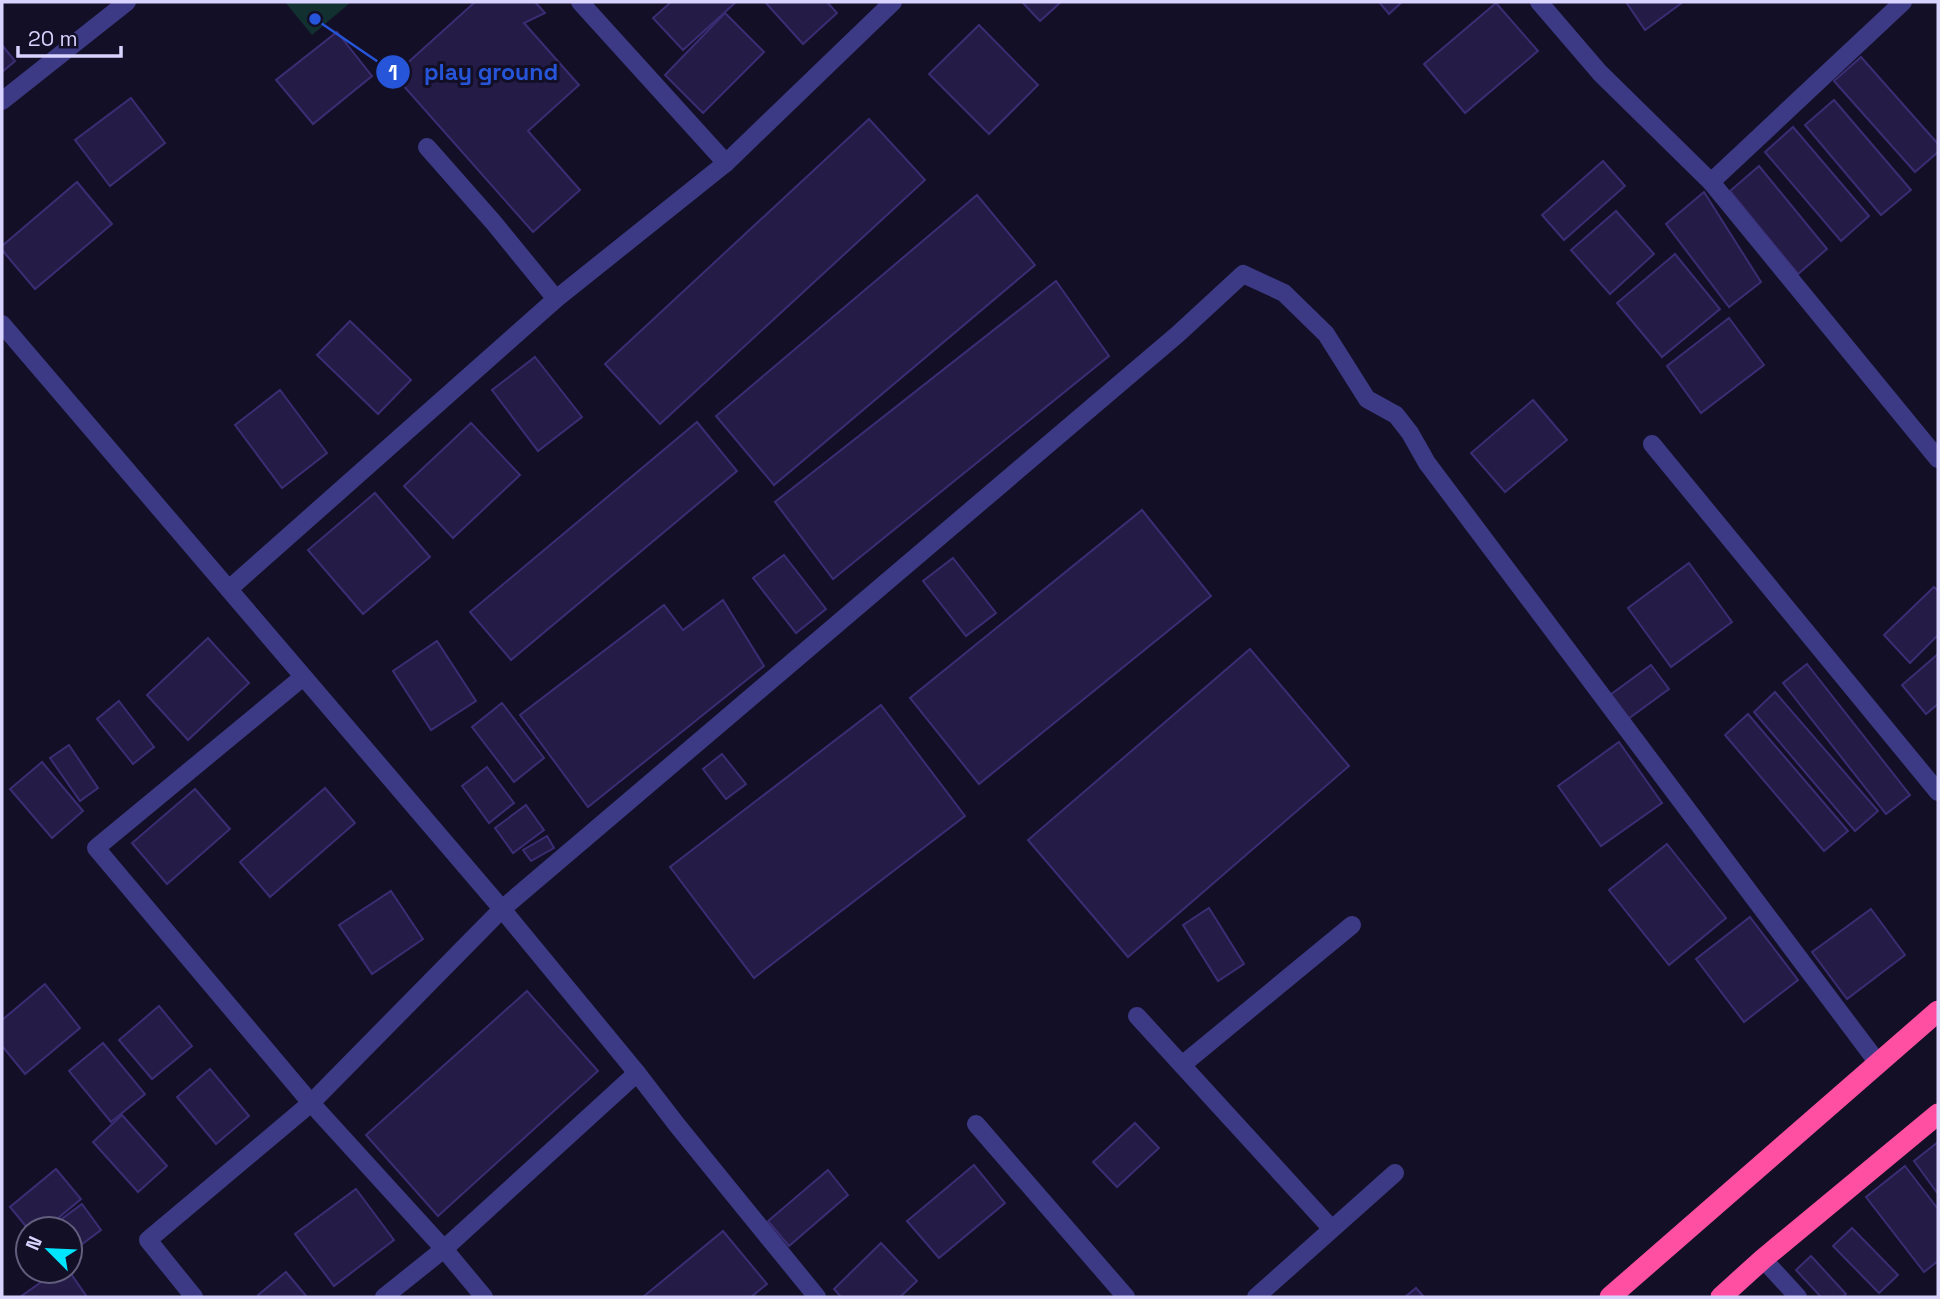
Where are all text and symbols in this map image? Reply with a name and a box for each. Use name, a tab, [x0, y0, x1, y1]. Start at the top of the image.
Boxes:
scale bar	[18, 14, 121, 58]
text: 20 m	[28, 25, 78, 52]
callout: play ground	[375, 50, 572, 94]
text: play ground	[424, 57, 558, 87]
text: 1	[388, 59, 398, 86]
north arrow	[14, 1215, 84, 1285]
text: N	[20, 1232, 48, 1254]

